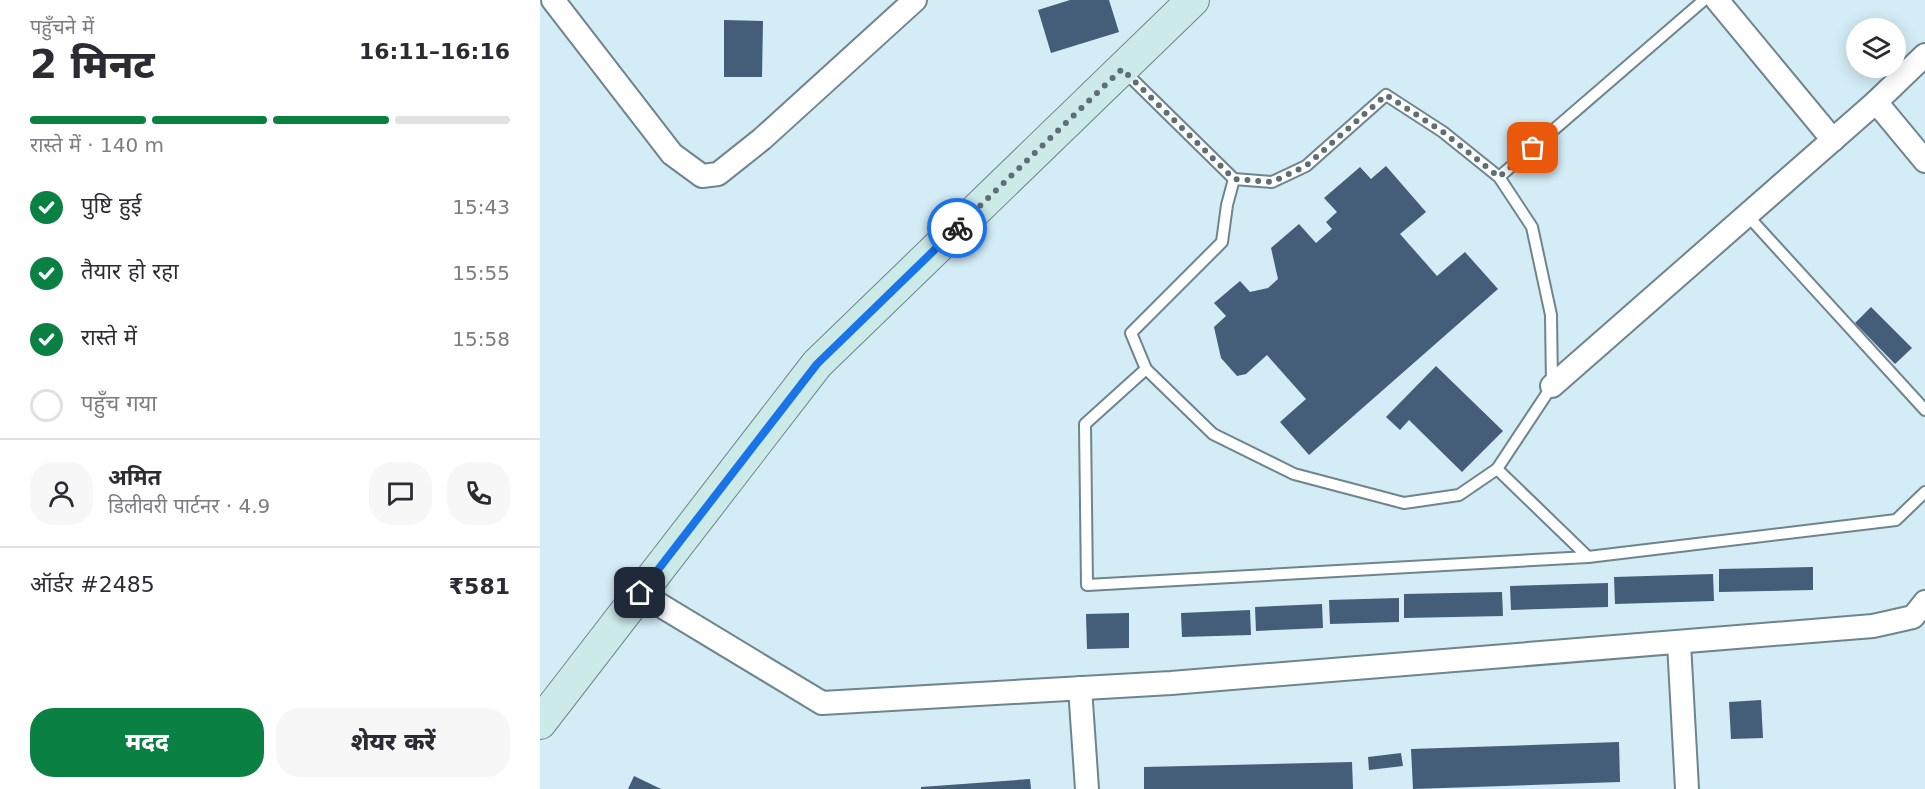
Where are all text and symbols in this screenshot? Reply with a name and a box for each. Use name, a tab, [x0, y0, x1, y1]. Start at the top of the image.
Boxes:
text: पहुँचने में	[30, 15, 94, 39]
map controls	[1846, 18, 1906, 78]
button: layers	[1846, 18, 1906, 78]
text: 16:11–16:16	[359, 39, 510, 64]
text: 2 मिनट	[30, 42, 155, 87]
pin	[1507, 122, 1558, 173]
icon: bag	[1516, 131, 1549, 164]
text: रास्ते में · 140 m	[30, 133, 164, 157]
icon: check	[30, 191, 63, 224]
text: पुष्टि हुई	[81, 193, 142, 218]
text: 15:43	[452, 195, 510, 219]
courier	[927, 198, 987, 258]
icon: bike	[941, 212, 974, 245]
icon: check	[30, 257, 63, 290]
text: तैयार हो रहा	[81, 259, 179, 284]
text: 15:55	[452, 261, 510, 285]
icon: check	[30, 323, 63, 356]
text: रास्ते में	[81, 325, 137, 350]
text: 15:58	[452, 327, 510, 351]
text: पहुँच गया	[81, 391, 157, 416]
button: person	[30, 462, 93, 525]
button: chat	[369, 462, 432, 525]
button: phone	[447, 462, 510, 525]
text: अमित	[108, 465, 161, 490]
text: डिलीवरी पार्टनर · 4.9	[108, 494, 270, 518]
pin	[614, 567, 665, 618]
text: ऑर्डर #2485	[30, 572, 155, 597]
text: ₹581	[449, 574, 510, 599]
icon: home	[623, 576, 656, 609]
button: मदद	[30, 708, 264, 777]
button: शेयर करें	[276, 708, 510, 777]

